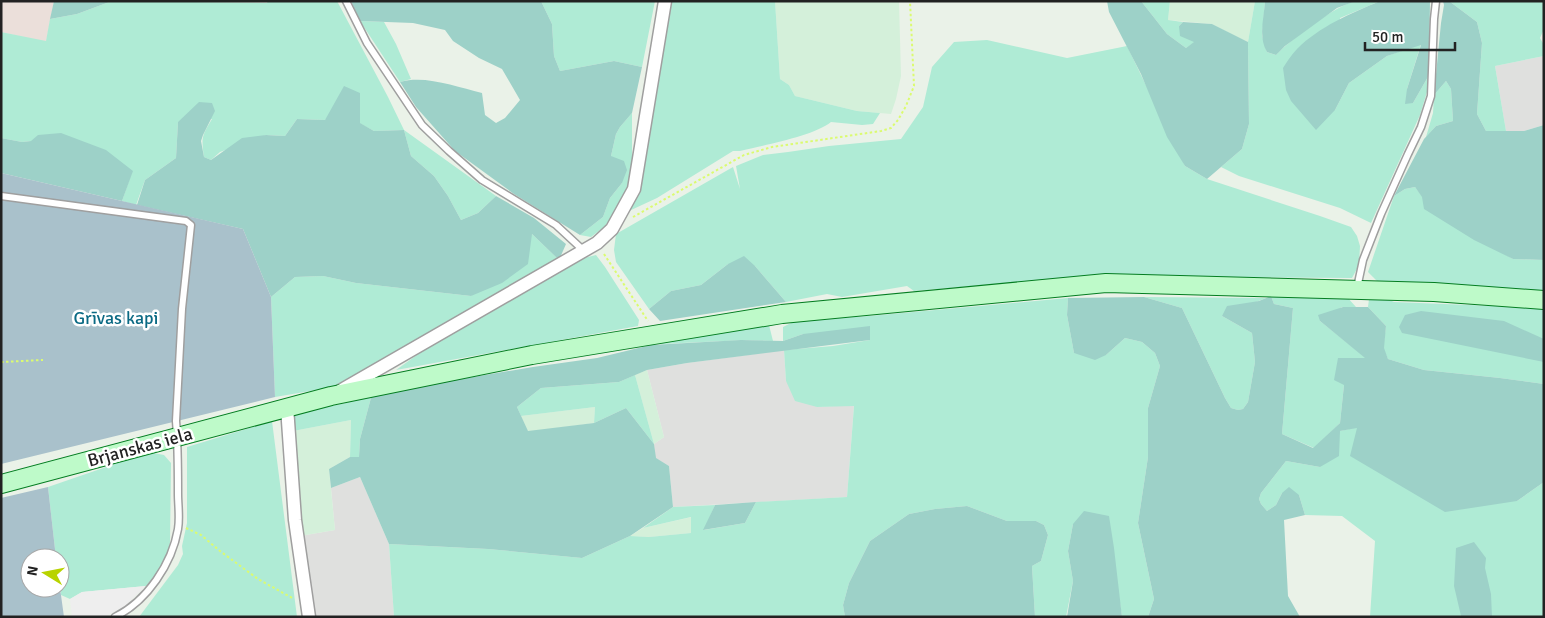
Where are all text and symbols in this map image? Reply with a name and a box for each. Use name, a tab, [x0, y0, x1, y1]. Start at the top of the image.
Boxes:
scale bar	[1365, 20, 1455, 52]
text: 50 m	[1372, 28, 1403, 46]
park label: Grīvas kapi	[74, 307, 158, 329]
street label: Brjanskas iela	[85, 422, 195, 472]
north arrow	[20, 548, 70, 598]
text: N	[23, 565, 42, 577]

